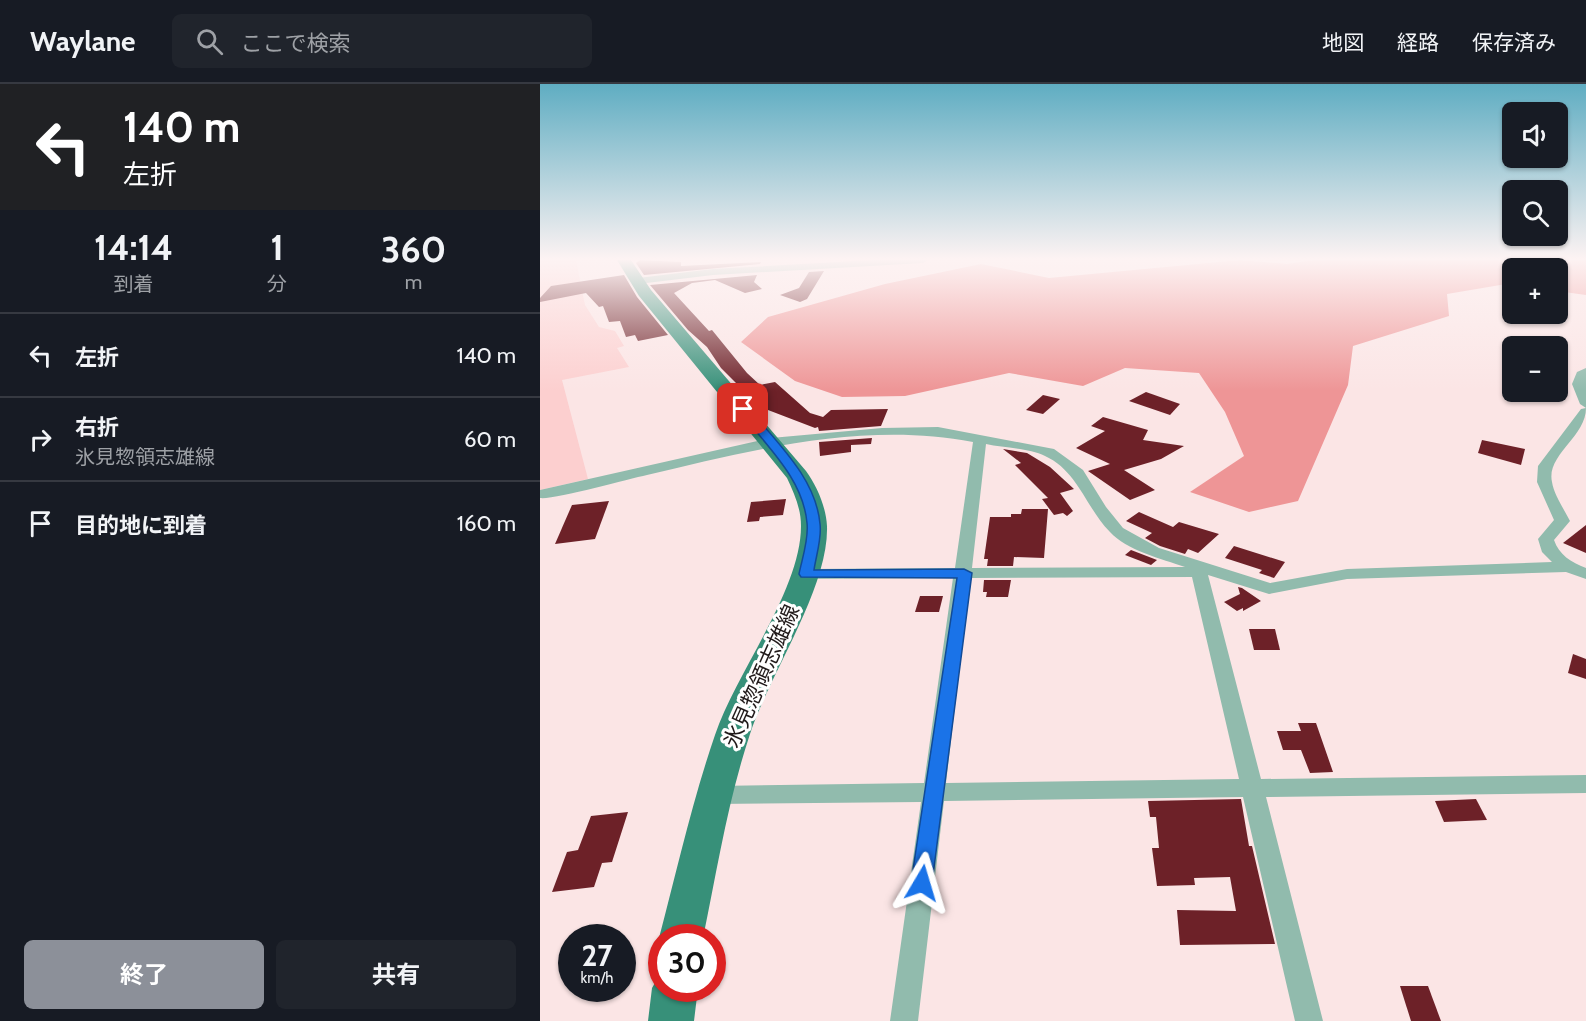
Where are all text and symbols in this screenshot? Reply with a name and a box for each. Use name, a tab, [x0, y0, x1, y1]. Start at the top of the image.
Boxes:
search box	[172, 14, 592, 68]
text: Waylane	[30, 24, 136, 58]
icon: search	[193, 25, 226, 58]
text: ここで検索	[241, 30, 351, 57]
text: 地図	[1322, 30, 1364, 55]
text: 経路	[1397, 30, 1439, 55]
text: 保存済み	[1472, 30, 1556, 55]
text: 140 m	[123, 101, 240, 153]
map controls	[1502, 102, 1568, 402]
button: sound	[1502, 102, 1568, 168]
icon: left	[24, 108, 102, 186]
text: 左折	[123, 158, 177, 191]
button: search	[1502, 180, 1568, 246]
text: 14:14	[94, 225, 173, 269]
text: 1	[270, 225, 284, 269]
text: 360	[381, 227, 446, 271]
button: +	[1502, 258, 1568, 324]
text: m	[405, 270, 422, 294]
text: 到着	[114, 272, 154, 296]
text: 分	[267, 272, 287, 296]
button: −	[1502, 336, 1568, 402]
icon: left	[24, 339, 57, 372]
text: 140 m	[457, 342, 516, 369]
text: 左折	[75, 344, 119, 371]
pin	[717, 383, 768, 434]
icon: arrive	[726, 392, 759, 425]
text: 右折	[75, 414, 119, 441]
icon: right	[24, 423, 57, 456]
text: 60 m	[464, 426, 516, 453]
text: 氷見惣領志雄線	[75, 445, 215, 469]
icon: arrive	[24, 507, 57, 540]
text: 160 m	[457, 510, 516, 537]
text: 目的地に到着	[75, 512, 207, 539]
street label: 氷見惣領志雄線	[718, 600, 805, 752]
position arrow	[890, 851, 954, 915]
speed limit sign: 30	[648, 924, 726, 1002]
text: 27	[581, 937, 613, 974]
button: 終了	[24, 940, 264, 1009]
button: 共有	[276, 940, 516, 1009]
text: km/h	[581, 969, 613, 987]

